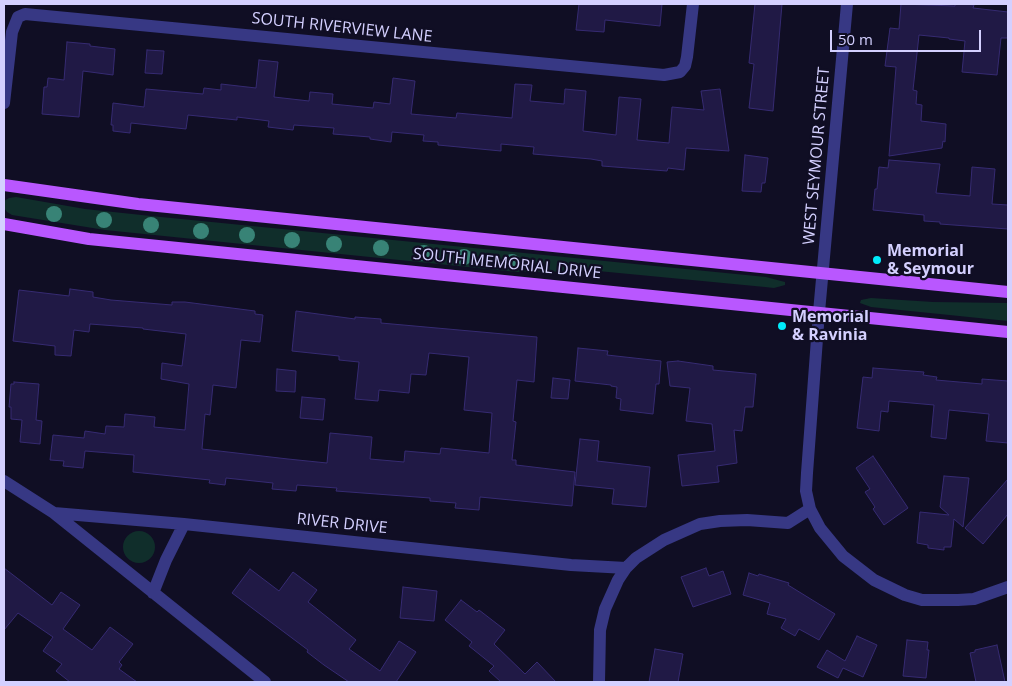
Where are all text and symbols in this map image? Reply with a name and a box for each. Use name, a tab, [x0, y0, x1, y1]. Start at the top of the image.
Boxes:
street label: SOUTH RIVERVIEW LANE	[251, 9, 433, 47]
scale bar	[832, 20, 983, 52]
text: 50 m	[838, 29, 873, 49]
street label: WEST SEYMOUR STREET	[800, 66, 834, 246]
place label: Memorial & Seymour	[887, 241, 974, 279]
street label: SOUTH MEMORIAL DRIVE	[412, 245, 602, 283]
marker: Memorial & Seymour	[871, 254, 883, 266]
place label: Memorial & Ravinia	[792, 307, 869, 345]
marker: Memorial & Ravinia	[776, 320, 788, 332]
street label: RIVER DRIVE	[296, 510, 388, 538]

